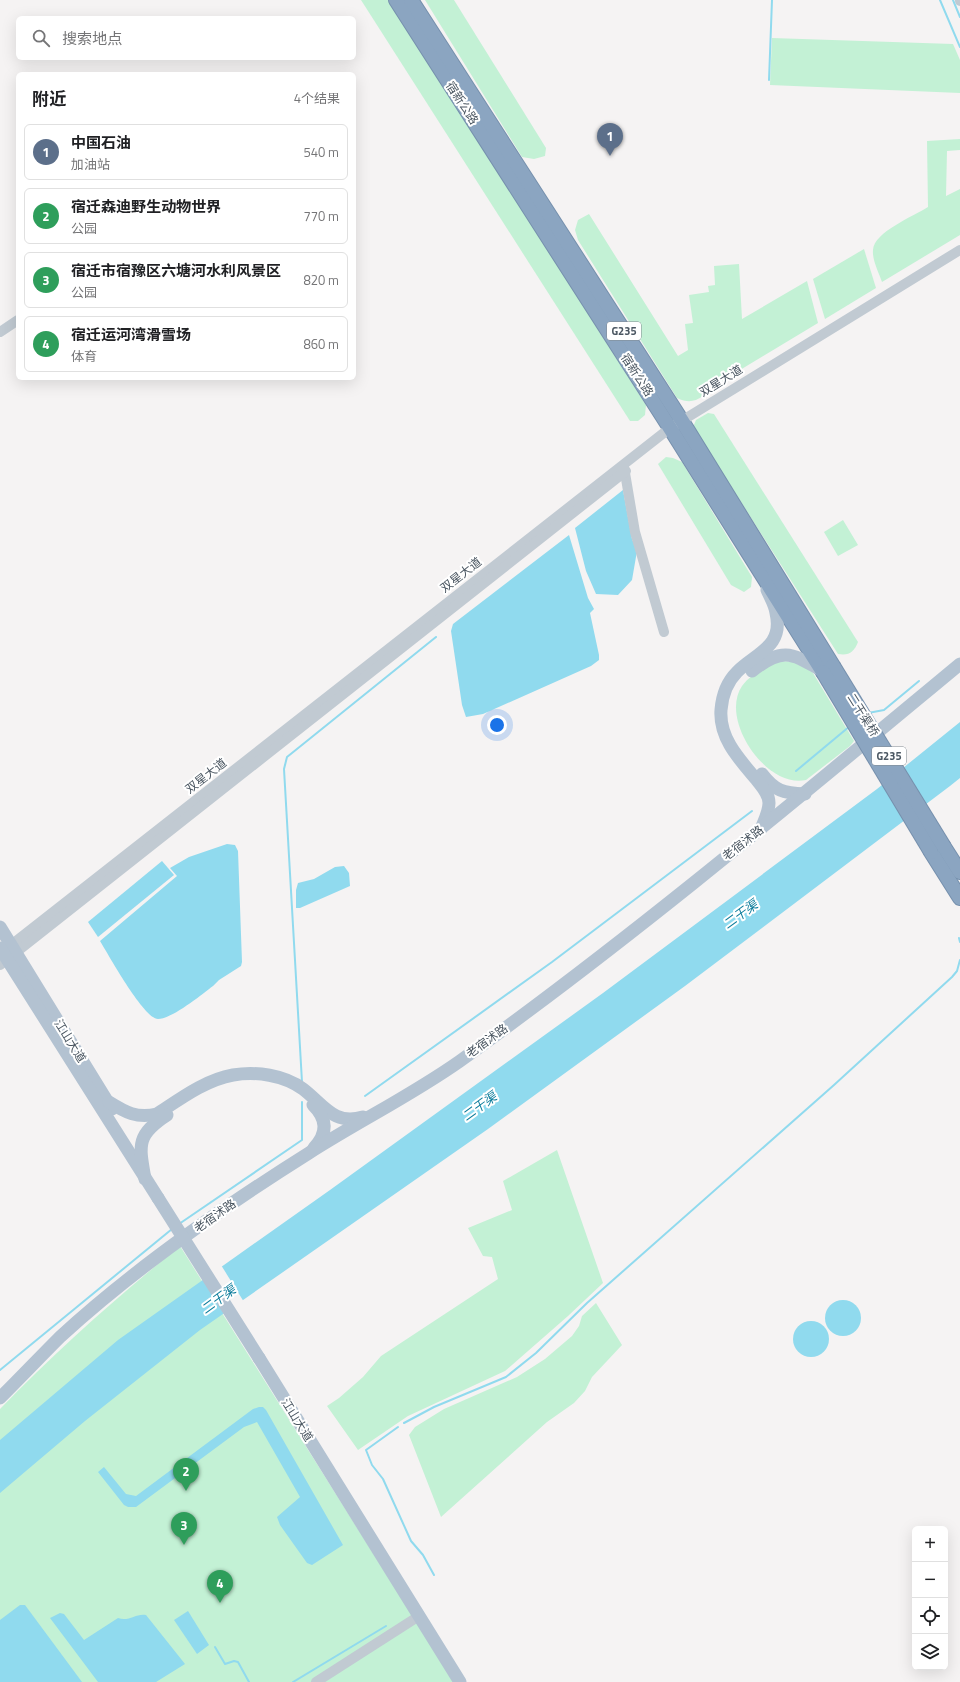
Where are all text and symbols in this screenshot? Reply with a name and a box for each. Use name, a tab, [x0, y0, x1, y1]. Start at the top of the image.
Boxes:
search box	[16, 16, 356, 60]
icon: search	[30, 27, 52, 49]
text: 搜索地点	[62, 27, 122, 50]
street label: 宿新公路	[441, 77, 483, 128]
text: 附近	[32, 86, 66, 112]
text: 4个结果	[294, 88, 340, 108]
pin: 1	[597, 123, 623, 156]
text: 中国石油	[71, 131, 131, 154]
text: 1	[42, 142, 50, 162]
text: 540 m	[303, 142, 339, 162]
text: 加油站	[71, 154, 110, 174]
text: 宿迁森迪野生动物世界	[71, 195, 221, 218]
text: 2	[42, 206, 50, 226]
text: 770 m	[303, 206, 339, 226]
text: 公园	[71, 218, 97, 238]
text: 宿迁市宿豫区六塘河水利风景区	[71, 259, 281, 282]
text: 3	[42, 270, 50, 290]
text: 820 m	[303, 270, 339, 290]
text: 公园	[71, 282, 97, 302]
road number: G235	[607, 322, 641, 340]
text: 宿迁运河湾滑雪场	[71, 323, 191, 346]
text: 4	[42, 334, 50, 354]
text: 860 m	[303, 334, 339, 354]
text: 体育	[71, 346, 97, 366]
street label: 宿新公路	[616, 349, 658, 400]
street label: 双星大道	[695, 360, 746, 401]
street label: 双星大道	[436, 552, 485, 597]
street label: 二干渠桥	[843, 689, 884, 740]
your location	[487, 715, 507, 735]
road number: G235	[872, 747, 906, 765]
street label: 双星大道	[181, 753, 230, 798]
street label: 老宿沭路	[718, 820, 767, 865]
water label: 二干渠	[718, 893, 763, 934]
street label: 江山大道	[50, 1015, 91, 1066]
street label: 老宿沭路	[462, 1019, 512, 1062]
water label: 二干渠	[457, 1085, 502, 1126]
street label: 老宿沭路	[190, 1194, 240, 1237]
water label: 二干渠	[196, 1278, 241, 1319]
street label: 江山大道	[277, 1394, 318, 1445]
pin: 2	[173, 1458, 199, 1491]
pin: 3	[171, 1512, 197, 1545]
map controls	[912, 1526, 948, 1670]
button: +	[912, 1526, 948, 1562]
button: −	[912, 1562, 948, 1598]
pin: 4	[207, 1570, 233, 1603]
button: locate	[912, 1598, 948, 1634]
button: layers	[912, 1634, 948, 1670]

